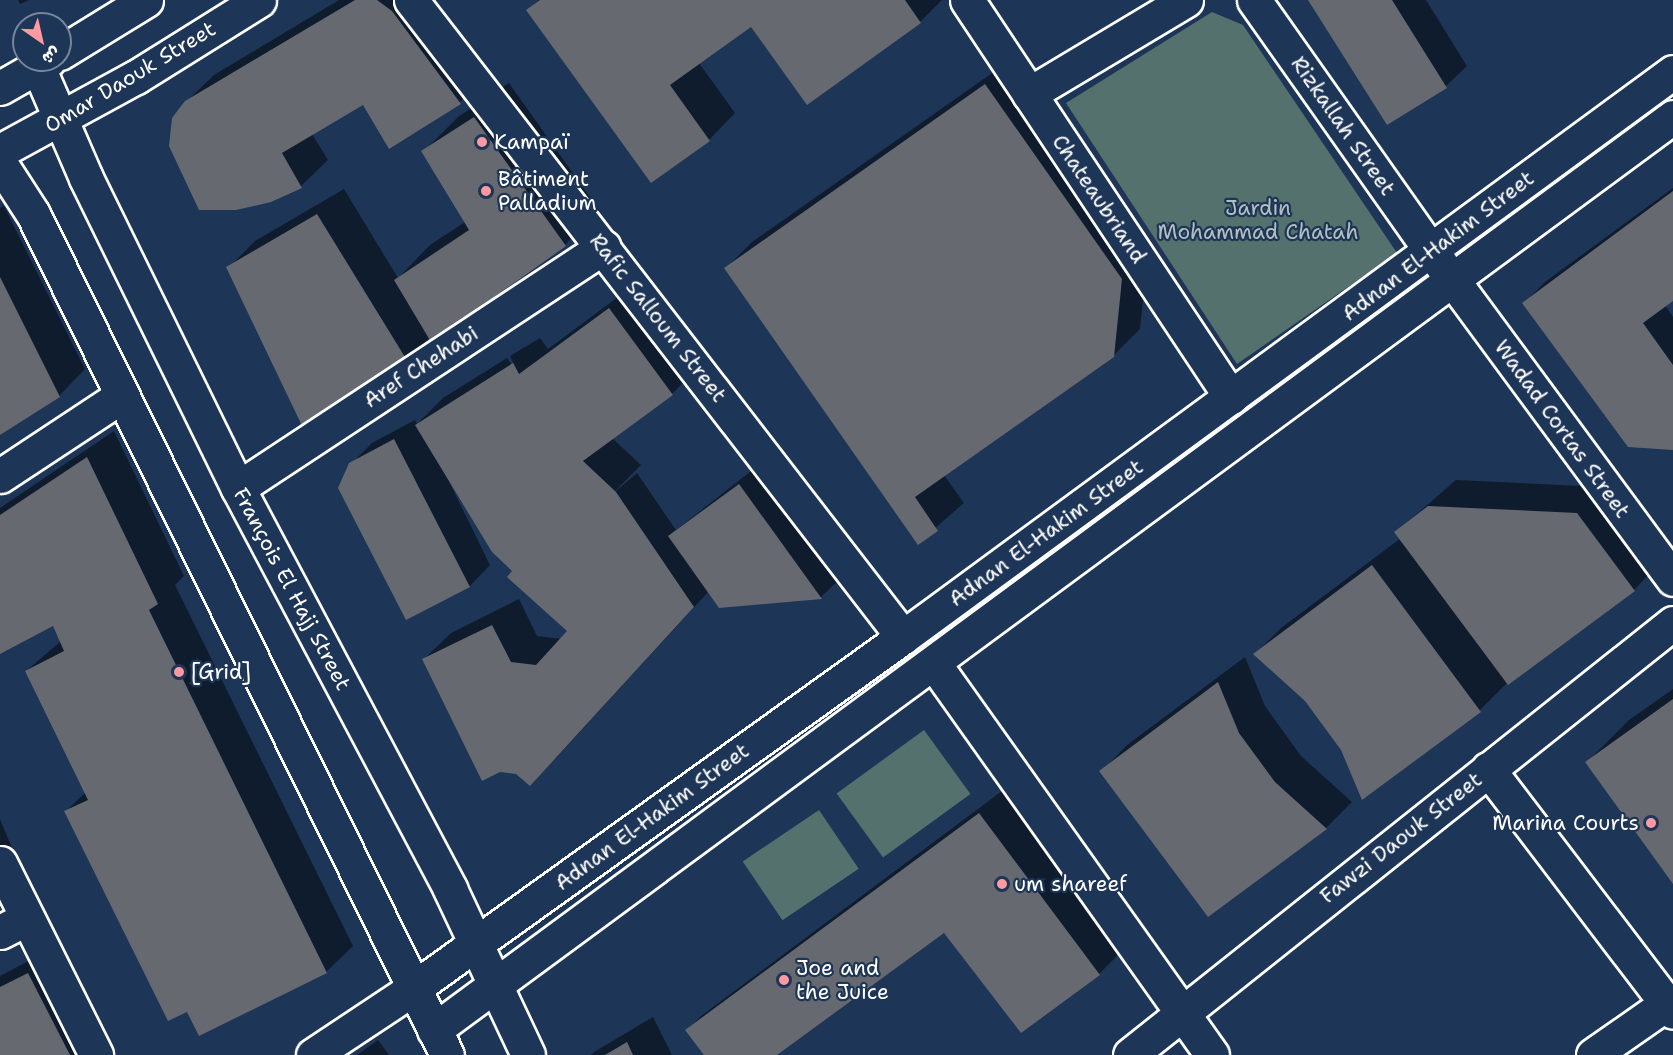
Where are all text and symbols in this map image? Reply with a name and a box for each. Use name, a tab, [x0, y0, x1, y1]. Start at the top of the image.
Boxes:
north arrow	[12, 12, 72, 72]
street label: Omar Daouk Street	[40, 16, 220, 138]
text: ش	[38, 42, 64, 69]
street label: Rizkallah Street	[1286, 52, 1400, 200]
place label: Kampaï	[494, 129, 569, 155]
street label: Chateaubriand	[1047, 130, 1151, 268]
marker: Kampaï	[475, 135, 489, 149]
place label: Bâtiment Palladium	[498, 166, 597, 216]
street label: Adnan El-Hakim Street	[1337, 166, 1539, 326]
marker: Bâtiment Palladium	[479, 184, 493, 198]
park label: Jardin Mohammad Chatah	[1157, 195, 1359, 245]
street label: Rafic Salloum Street	[584, 229, 732, 407]
street label: Aref Chehabi	[359, 321, 483, 413]
street label: Wadad Cortas Street	[1489, 335, 1635, 523]
street label: Adnan El-Hakim Street	[944, 454, 1148, 612]
street label: François El Hajj Street	[228, 483, 356, 695]
place label: [Grid]	[191, 659, 251, 685]
marker: [Grid]	[172, 665, 186, 679]
street label: Adnan El-Hakim Street	[550, 738, 754, 896]
street label: Fawzi Daouk Street	[1315, 767, 1487, 909]
place label: Marina Courts	[1492, 810, 1639, 836]
marker: Marina Courts	[1644, 816, 1658, 830]
place label: um shareef	[1014, 871, 1127, 897]
marker: um shareef	[995, 877, 1009, 891]
place label: Joe and the Juice	[796, 955, 889, 1005]
marker: Joe and the Juice	[777, 973, 791, 987]

